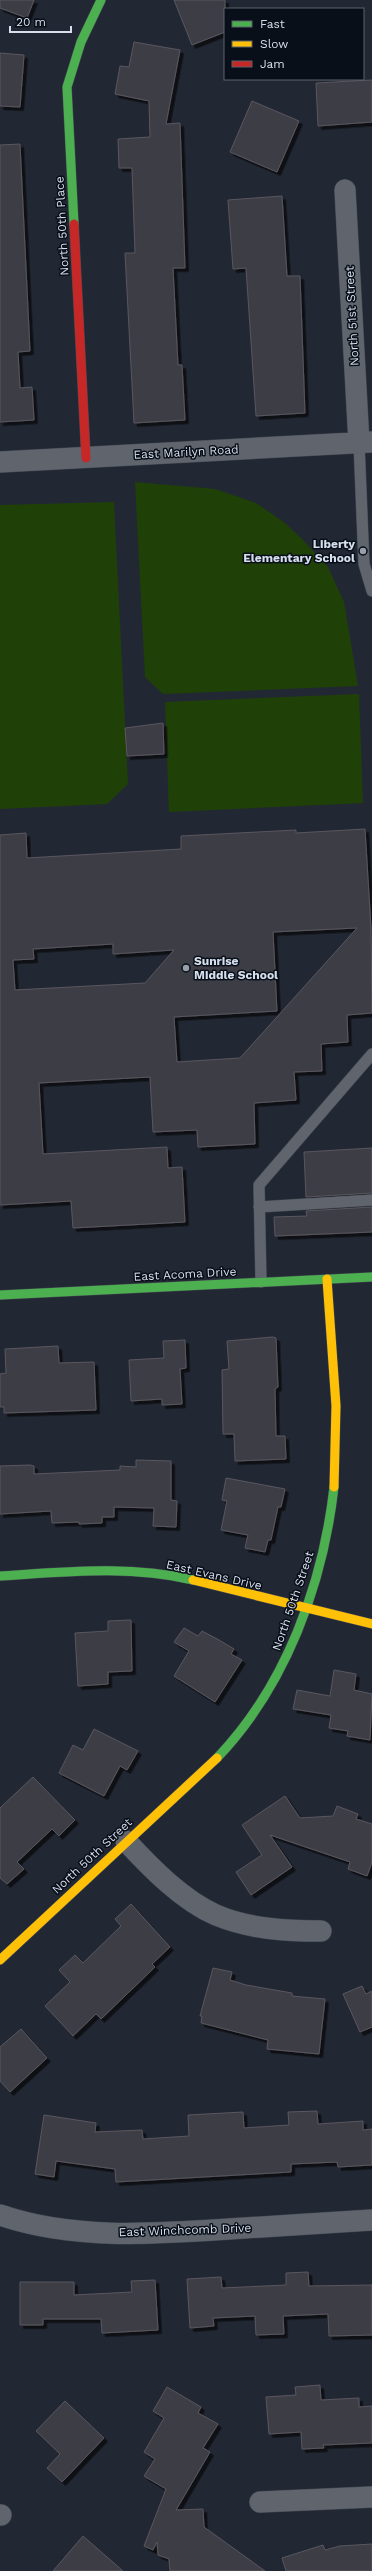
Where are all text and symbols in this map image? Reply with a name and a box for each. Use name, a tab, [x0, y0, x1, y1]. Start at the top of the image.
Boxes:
scale bar	[10, 8, 71, 34]
legend	[224, 8, 364, 80]
text: 20 m	[16, 15, 46, 29]
text: Fast	[260, 17, 285, 31]
text: Slow	[260, 37, 288, 51]
text: Jam	[260, 57, 285, 71]
street label: North 50th Place	[52, 176, 72, 276]
street label: North 51st Street	[342, 266, 362, 366]
street label: East Marilyn Road	[133, 442, 239, 462]
place label: Liberty Elementary School	[243, 537, 355, 565]
marker: Liberty Elementary School	[358, 546, 368, 556]
place label: Sunrise Middle School	[194, 954, 278, 982]
marker: Sunrise Middle School	[181, 963, 191, 973]
street label: East Acoma Drive	[133, 1264, 237, 1284]
street label: North 50th Street	[269, 1549, 317, 1653]
street label: East Evans Drive	[165, 1557, 263, 1593]
street label: North 50th Street	[49, 1815, 135, 1897]
street label: East Winchcomb Drive	[118, 2221, 252, 2239]

